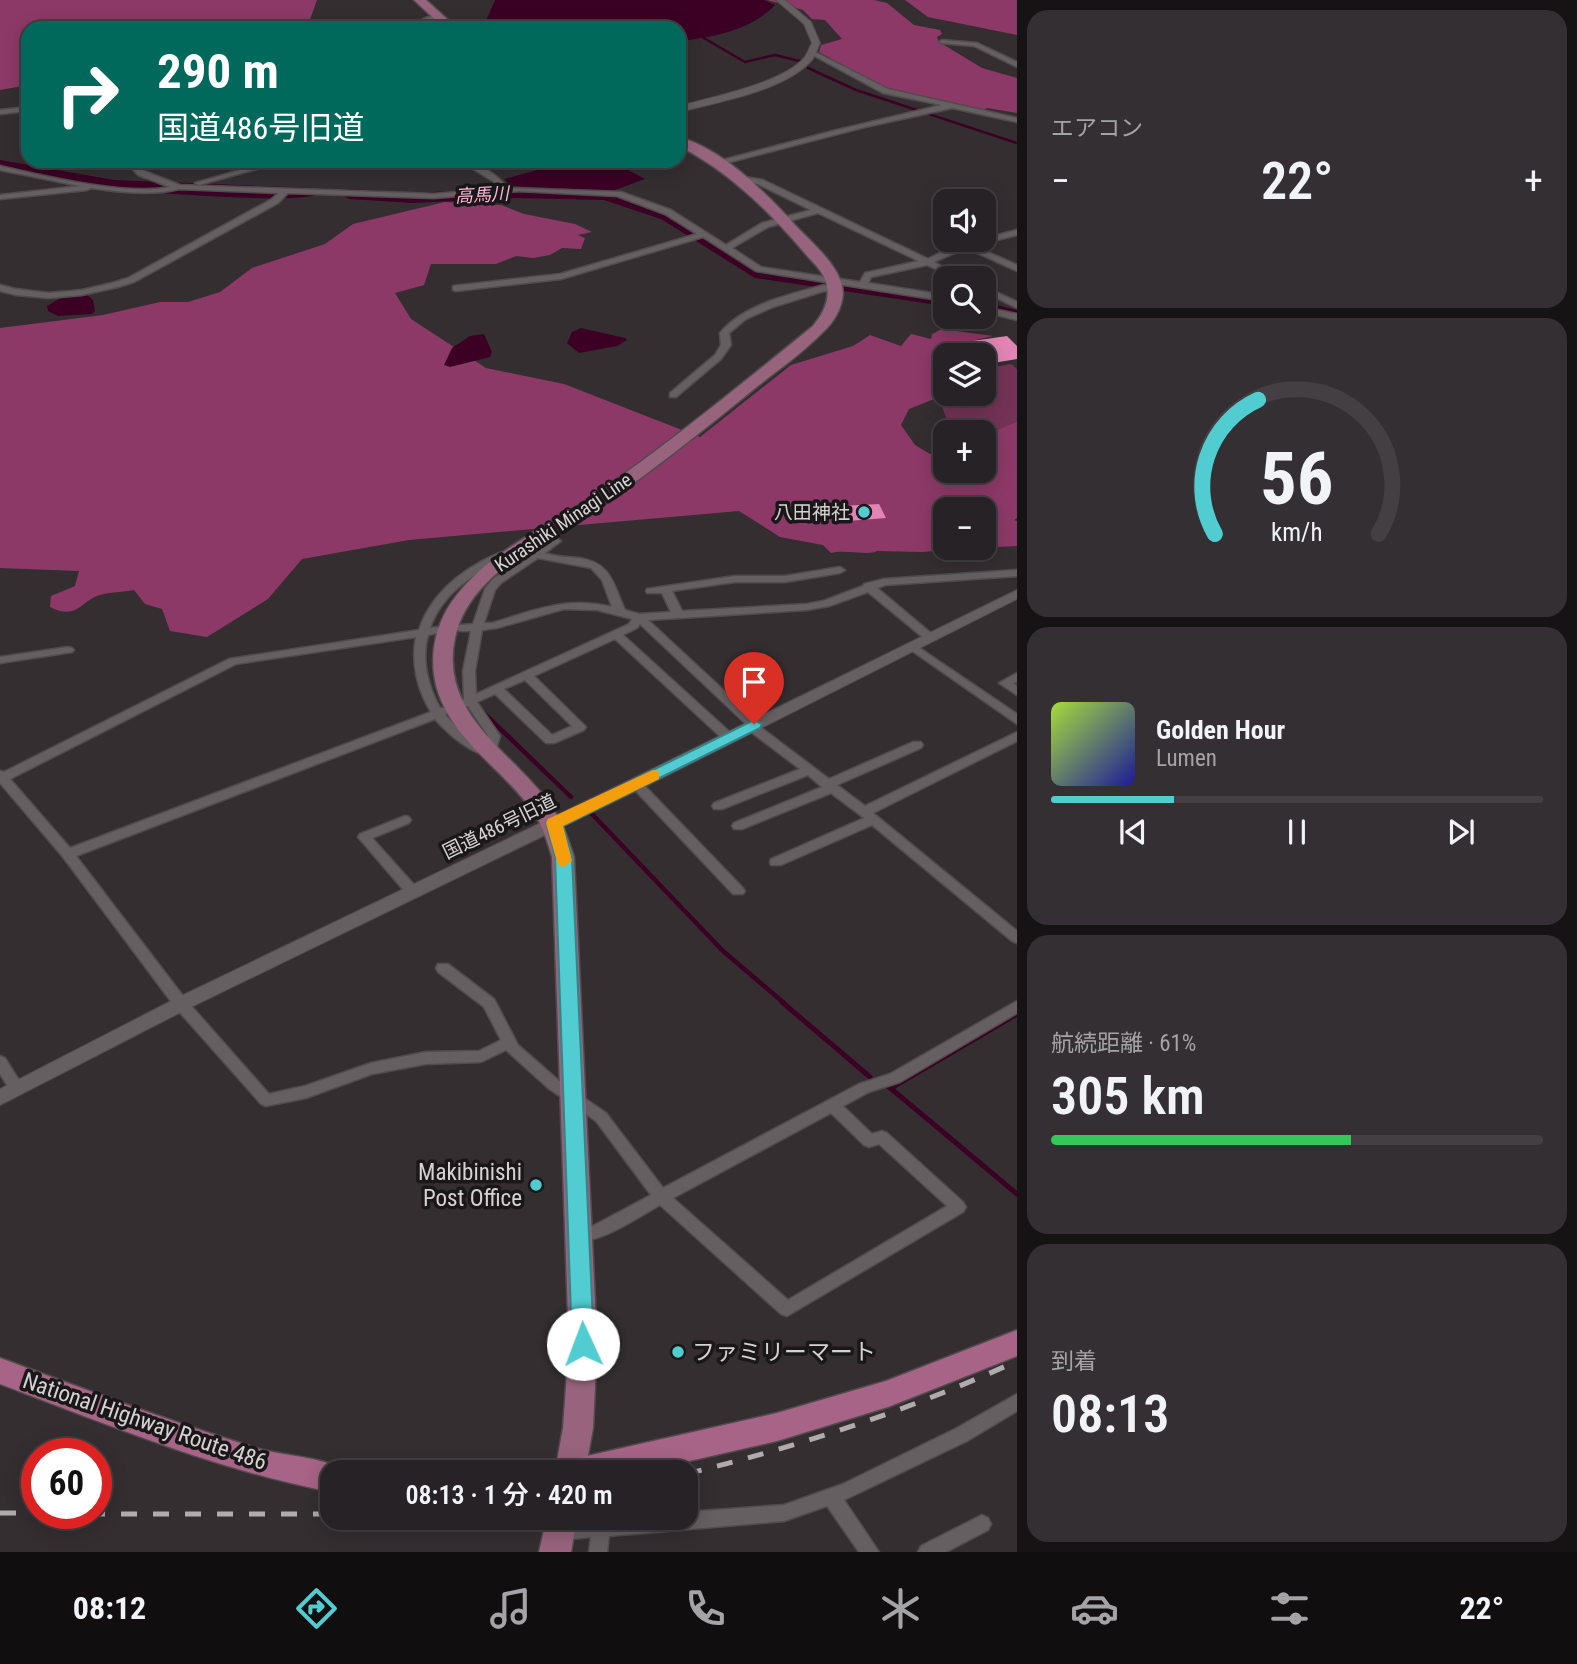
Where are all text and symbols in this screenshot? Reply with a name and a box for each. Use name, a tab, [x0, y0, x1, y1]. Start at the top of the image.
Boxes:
text: 290 m	[157, 43, 279, 100]
icon: right	[42, 49, 133, 140]
text: 国道486号旧道	[157, 109, 364, 147]
text: エアコン	[1051, 115, 1143, 142]
text: 22°	[1261, 151, 1333, 212]
text: −	[1051, 159, 1070, 203]
text: +	[1524, 159, 1543, 203]
water label: 高馬川	[454, 182, 511, 206]
map controls	[933, 189, 996, 560]
button: sound	[933, 189, 996, 252]
button: search	[933, 266, 996, 329]
button: layers	[933, 343, 996, 406]
button: +	[933, 420, 996, 483]
text: 56	[1260, 436, 1334, 522]
street label: Kurashiki Minagi Line	[491, 468, 636, 577]
button: −	[933, 497, 996, 560]
place label: 八田神社	[774, 501, 850, 524]
marker: 八田神社	[856, 504, 872, 520]
text: km/h	[1271, 517, 1323, 546]
pin	[724, 652, 784, 724]
icon: arrive	[735, 663, 773, 701]
text: Golden Hour	[1156, 715, 1285, 745]
text: Lumen	[1156, 745, 1217, 772]
street label: 国道486号旧道	[439, 789, 560, 864]
icon: previous	[1114, 813, 1152, 851]
icon: pause	[1278, 813, 1316, 851]
icon: next	[1442, 813, 1480, 851]
text: 航続距離 · 61%	[1051, 1030, 1196, 1057]
text: 305 km	[1051, 1066, 1205, 1127]
place label: Makibinishi Post Office	[418, 1159, 522, 1212]
marker: Makibinishi Post Office	[528, 1177, 544, 1193]
position arrow	[546, 1307, 620, 1381]
place label: ファミリーマート	[692, 1339, 876, 1366]
marker: ファミリーマート	[670, 1344, 686, 1360]
text: 到着	[1051, 1348, 1097, 1375]
street label: National Highway Route 486	[19, 1367, 270, 1476]
text: 08:13	[1051, 1384, 1169, 1445]
speed limit sign: 60	[21, 1438, 112, 1529]
text: 08:13 · 1 分 · 420 m	[405, 1480, 613, 1510]
icon: directions	[292, 1584, 341, 1633]
icon: music	[486, 1584, 535, 1633]
icon: phone	[681, 1584, 730, 1633]
icon: climate	[876, 1584, 925, 1633]
icon: car	[1070, 1584, 1119, 1633]
icon: filters	[1265, 1584, 1314, 1633]
text: 08:12	[73, 1589, 146, 1627]
text: 22°	[1459, 1589, 1504, 1627]

